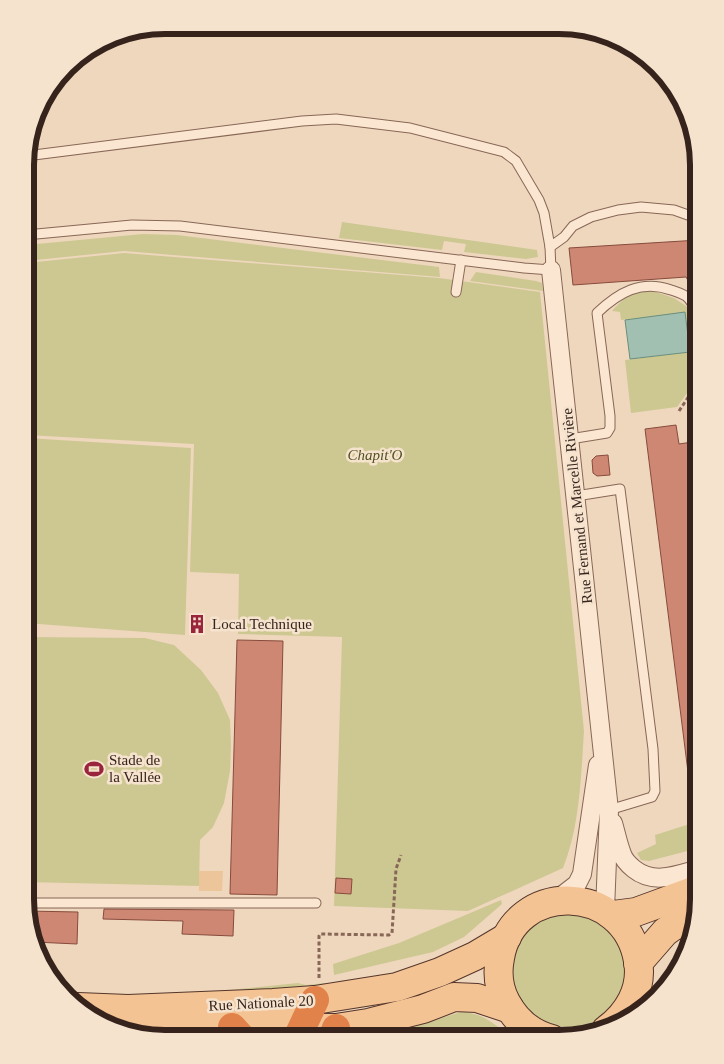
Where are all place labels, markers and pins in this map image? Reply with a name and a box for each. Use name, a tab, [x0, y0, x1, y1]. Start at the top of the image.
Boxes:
building icon: Local Technique	[186, 613, 208, 635]
place label: Local Technique	[212, 616, 312, 632]
place label: Stade de la Vallée	[109, 752, 161, 785]
sports icon: Stade de la Vallée	[83, 758, 105, 780]

